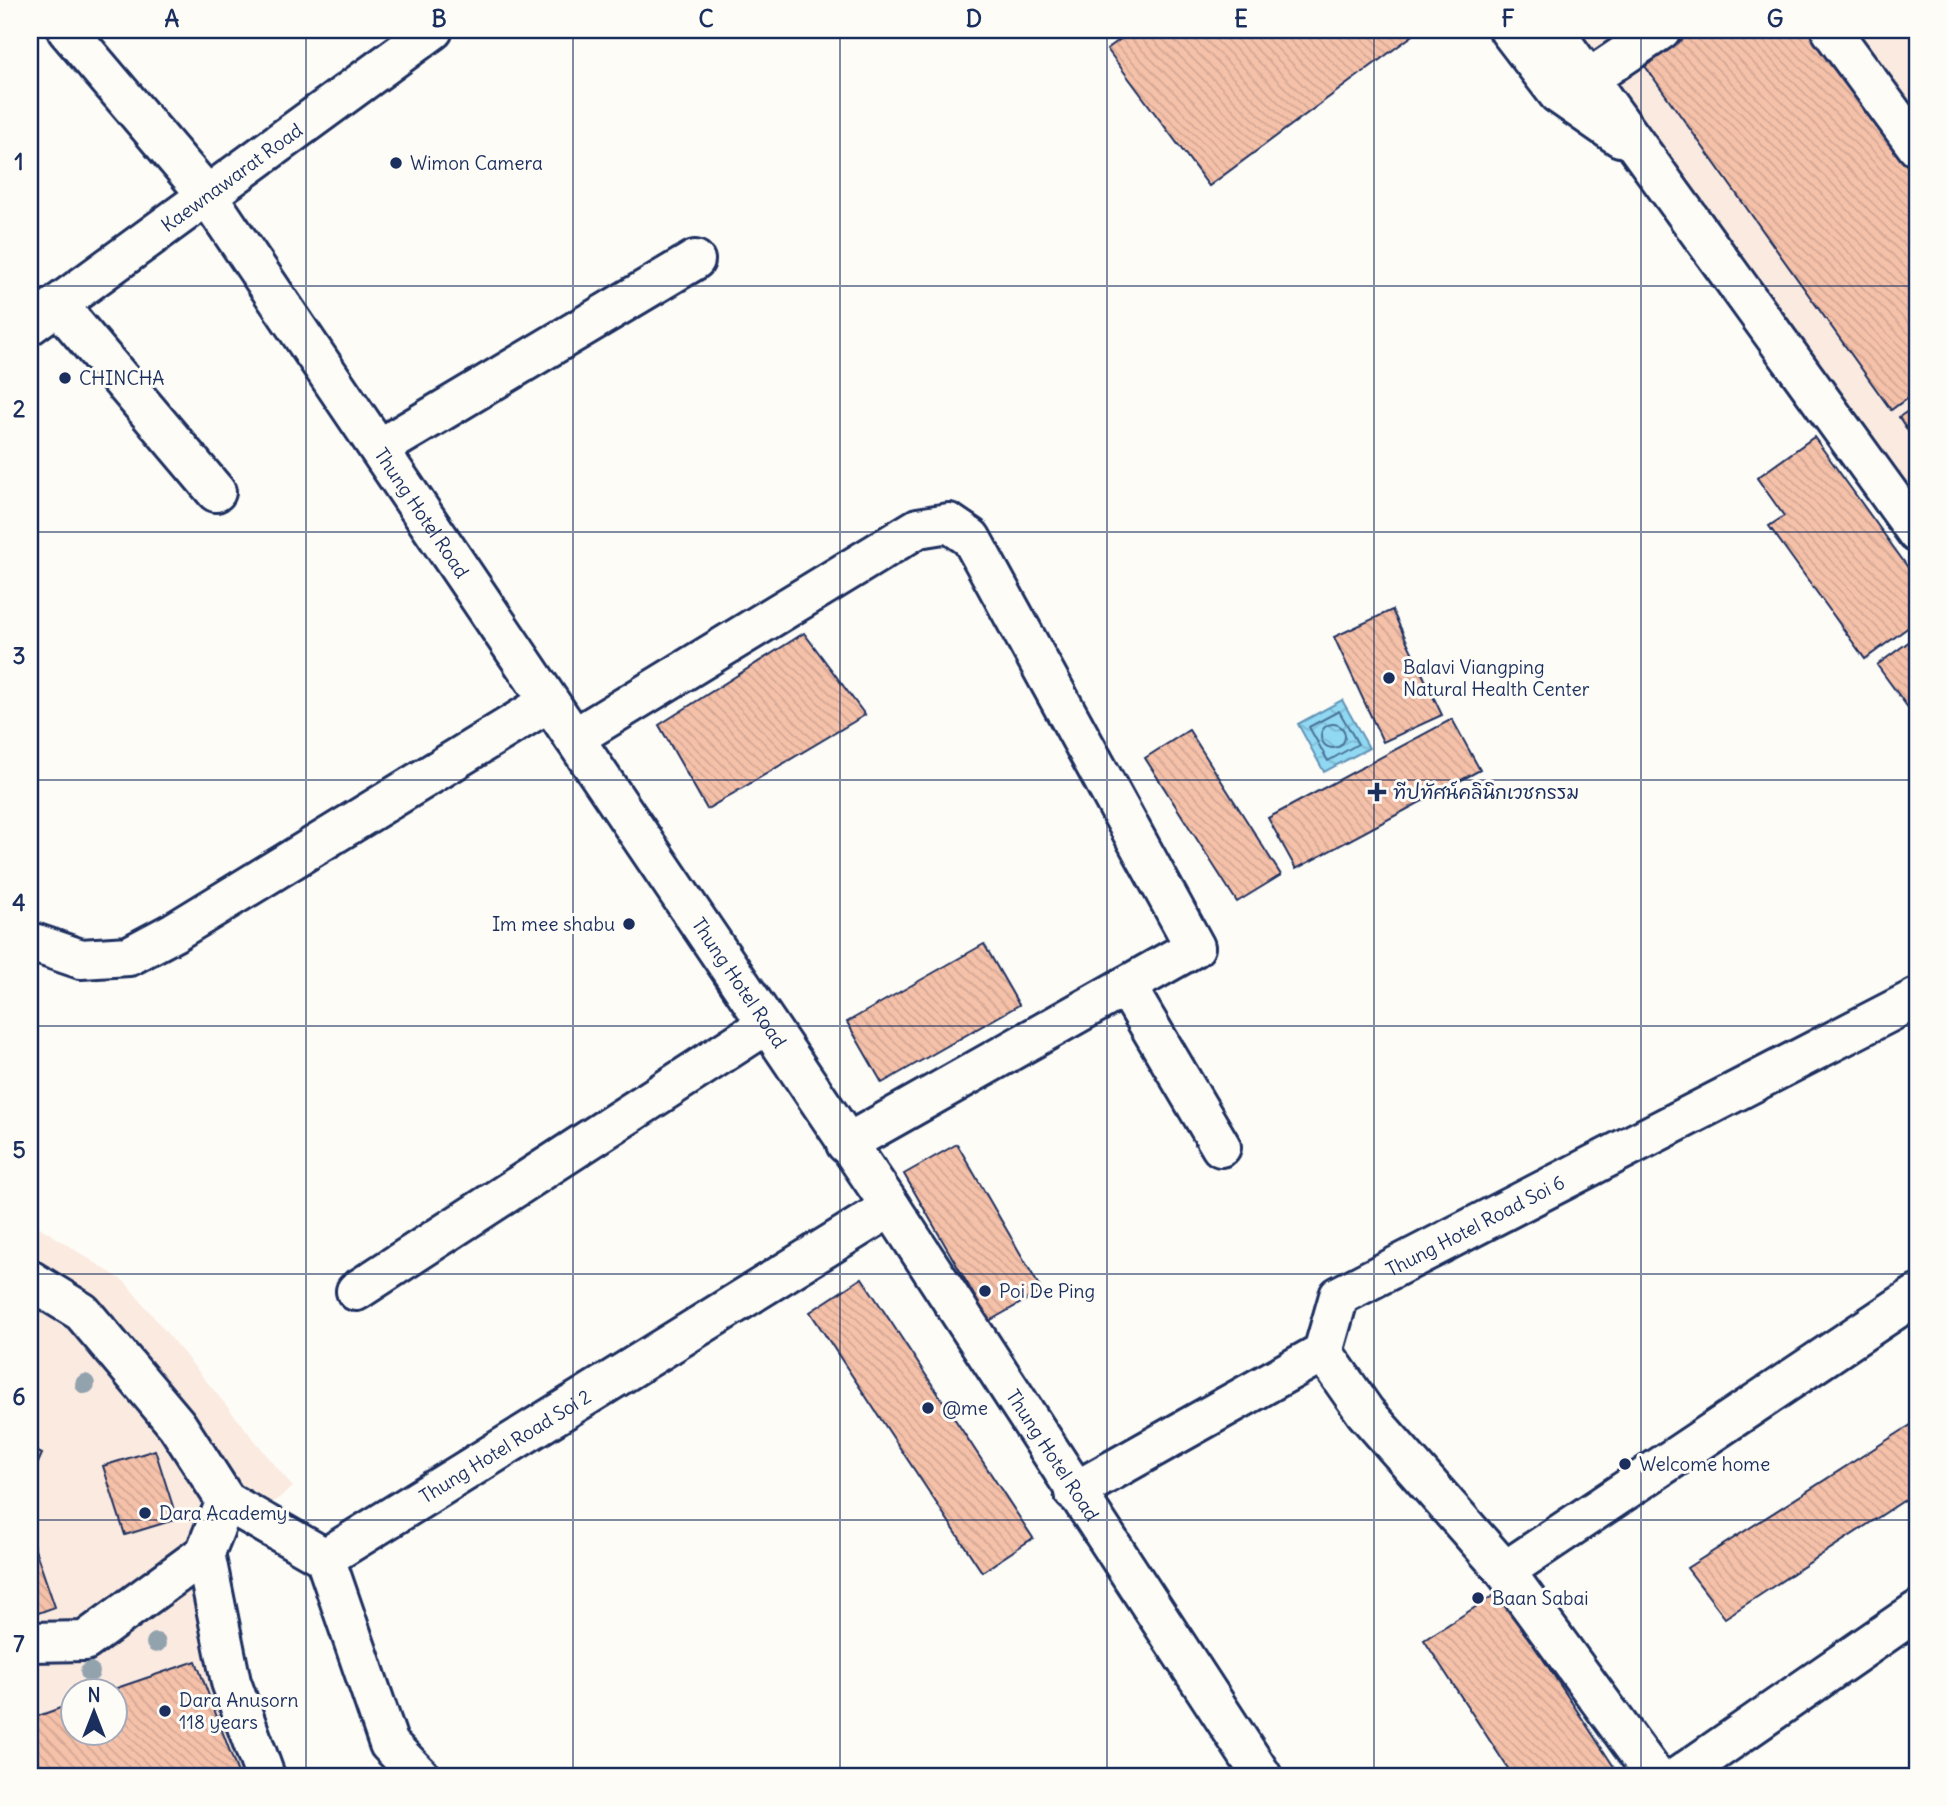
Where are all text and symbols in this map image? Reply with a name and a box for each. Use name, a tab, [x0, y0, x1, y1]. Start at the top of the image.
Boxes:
text: A	[165, 4, 180, 33]
text: B	[431, 4, 447, 33]
text: C	[698, 4, 714, 33]
text: D	[966, 4, 982, 33]
text: E	[1234, 4, 1248, 33]
text: F	[1501, 4, 1515, 33]
text: G	[1767, 4, 1783, 33]
street label: Kaewnawarat Road	[156, 118, 307, 237]
text: 1	[14, 147, 24, 176]
place label: Wimon Camera	[410, 151, 543, 175]
marker: Wimon Camera	[388, 155, 404, 171]
place label: CHINCHA	[79, 366, 165, 390]
marker: CHINCHA	[57, 370, 73, 386]
text: 2	[13, 394, 26, 423]
street label: Thung Hotel Road	[369, 443, 474, 583]
text: 3	[12, 641, 26, 670]
place label: Balavi Viangping Natural Health Center	[1403, 655, 1590, 701]
marker: Balavi Viangping Natural Health Center	[1381, 670, 1397, 686]
place label: ทีปทัศน์คลินิกเวชกรรม	[1393, 780, 1579, 804]
marker: ทีปทัศน์คลินิกเวชกรรม	[1367, 782, 1387, 802]
text: 4	[12, 888, 26, 917]
place label: Im mee shabu	[492, 912, 615, 936]
street label: Thung Hotel Road	[687, 913, 792, 1052]
marker: Im mee shabu	[621, 916, 637, 932]
text: 5	[12, 1135, 26, 1164]
street label: Thung Hotel Road Soi 6	[1382, 1170, 1568, 1282]
place label: Poi De Ping	[999, 1279, 1095, 1303]
marker: Poi De Ping	[977, 1283, 993, 1299]
text: 6	[12, 1382, 26, 1411]
street label: Thung Hotel Road Soi 2	[415, 1384, 595, 1508]
street label: Thung Hotel Road	[1001, 1385, 1104, 1525]
place label: @me	[942, 1396, 988, 1420]
marker: @me	[920, 1400, 936, 1416]
place label: Welcome home	[1639, 1452, 1770, 1476]
marker: Welcome home	[1617, 1456, 1633, 1472]
place label: Dara Academy	[159, 1501, 287, 1525]
marker: Dara Academy	[137, 1505, 153, 1521]
place label: Baan Sabai	[1492, 1586, 1589, 1610]
marker: Baan Sabai	[1470, 1590, 1486, 1606]
text: 7	[13, 1629, 25, 1658]
north arrow	[60, 1676, 130, 1746]
text: N	[87, 1683, 101, 1707]
place label: Dara Anusorn 118 years	[179, 1688, 299, 1734]
marker: Dara Anusorn 118 years	[157, 1703, 173, 1719]

